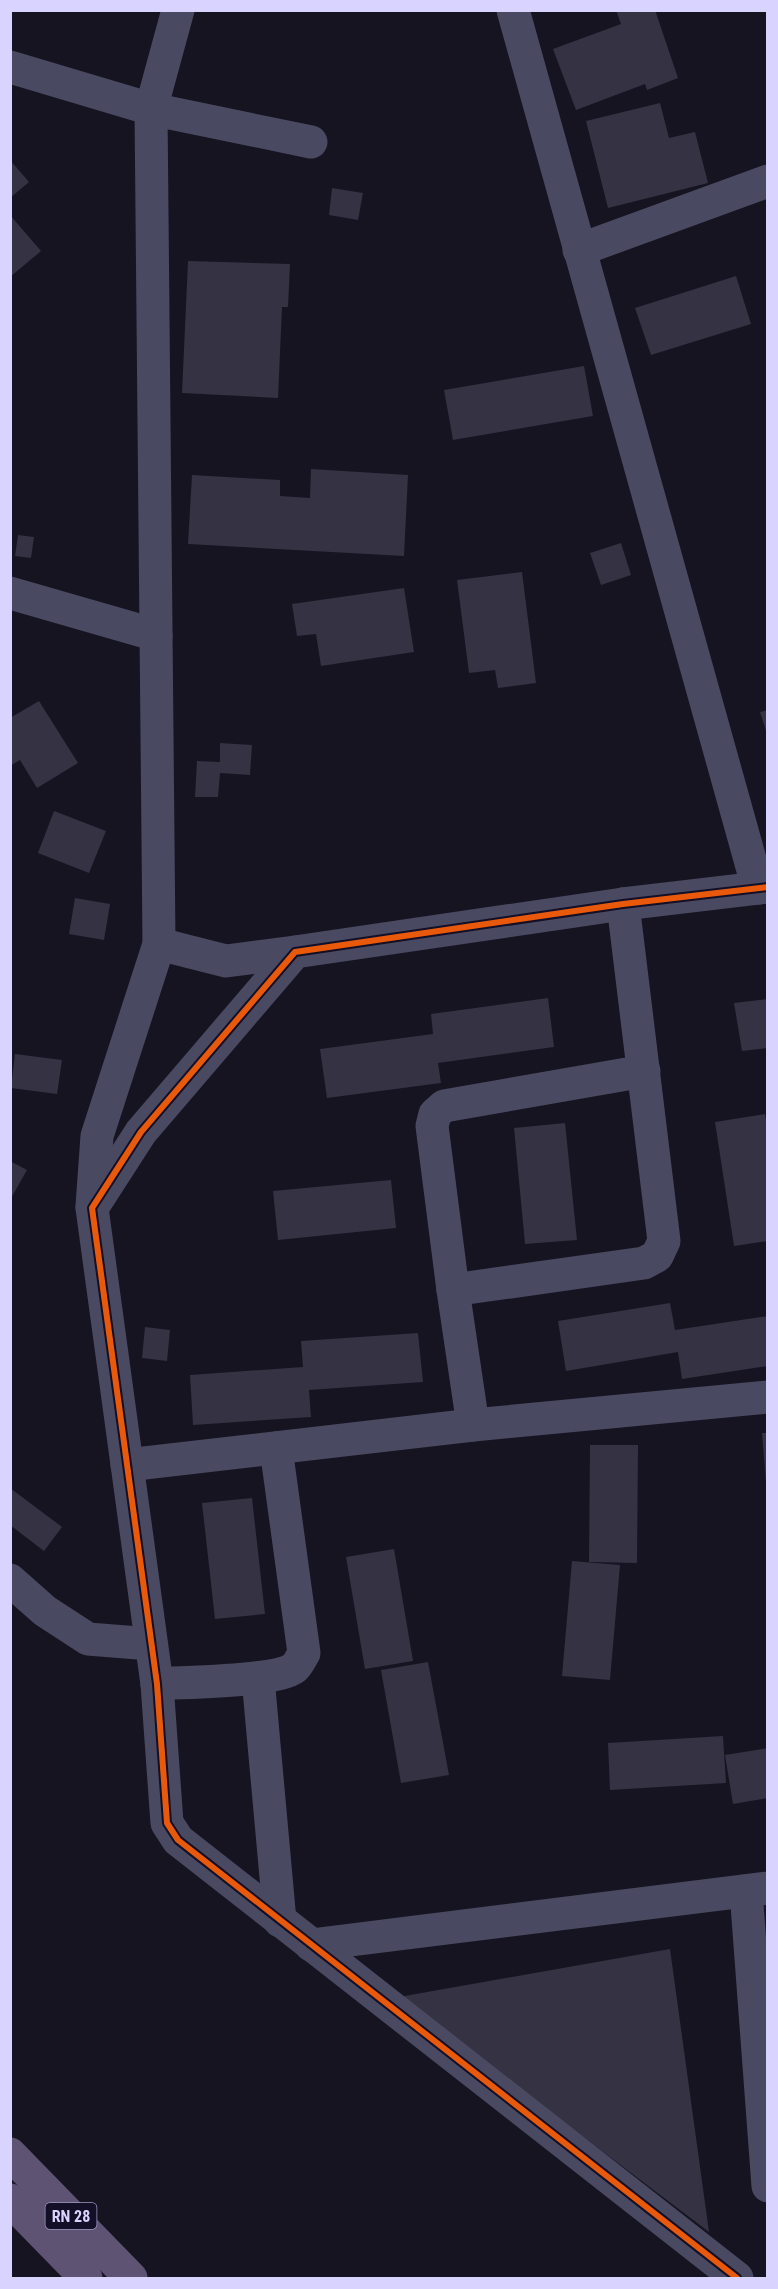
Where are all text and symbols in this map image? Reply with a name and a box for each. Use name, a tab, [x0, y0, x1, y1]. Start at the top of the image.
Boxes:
road number: RN 28	[46, 2203, 97, 2229]

